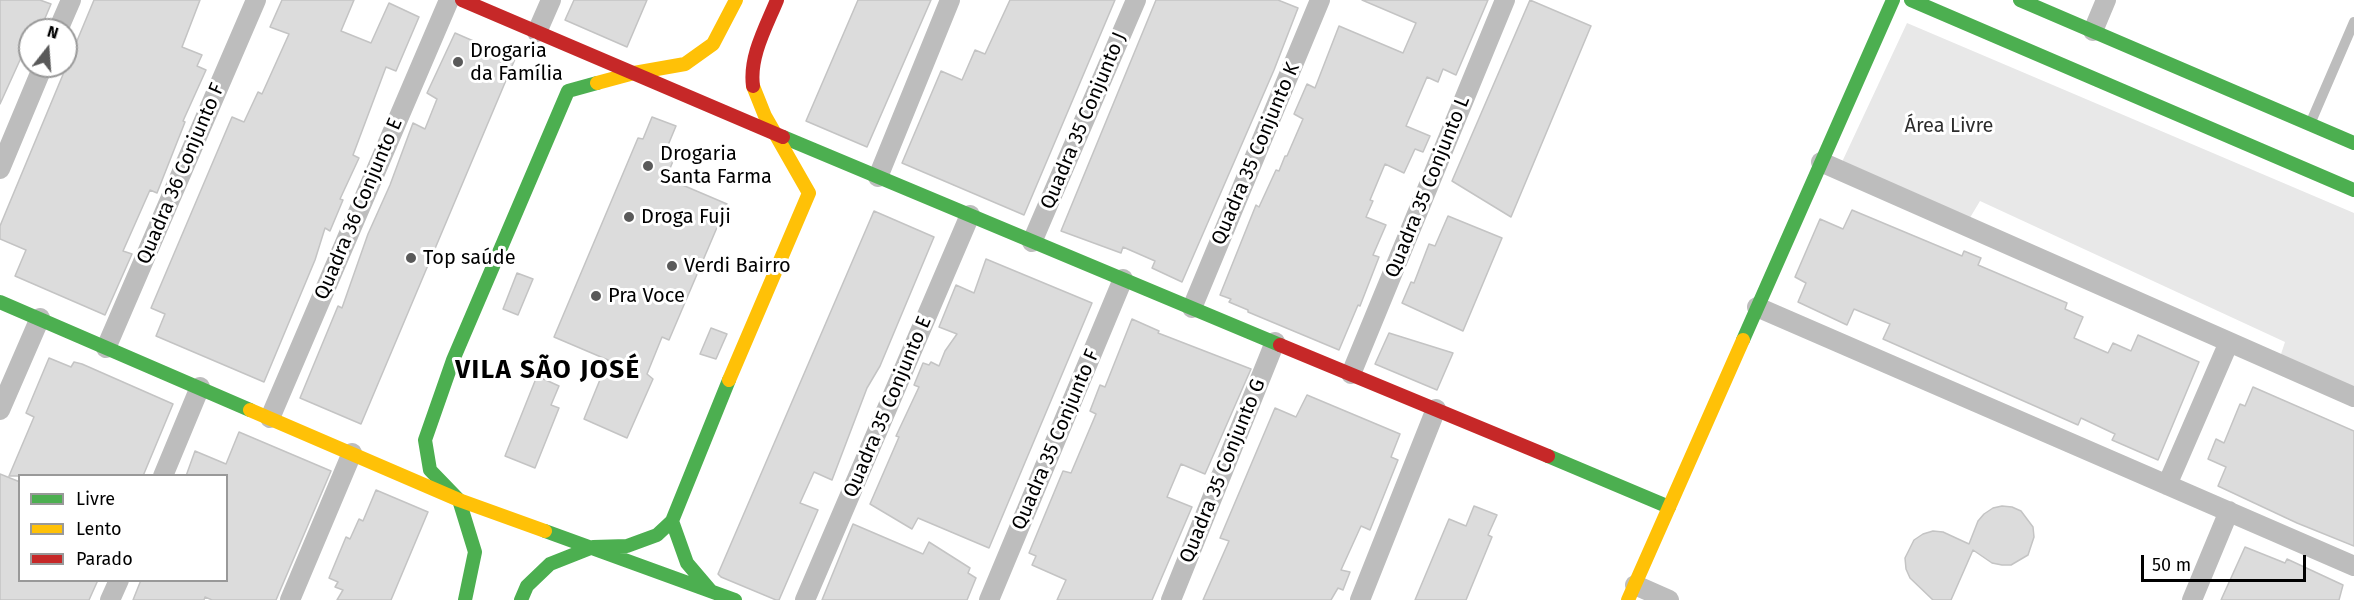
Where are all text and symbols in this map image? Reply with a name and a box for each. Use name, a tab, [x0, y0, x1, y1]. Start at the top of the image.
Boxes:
north arrow	[18, 18, 78, 78]
text: N	[45, 22, 61, 43]
street label: Quadra 35 Conjunto J	[1036, 29, 1132, 213]
place label: Drogaria da Família	[470, 39, 563, 86]
marker: Drogaria da Família	[451, 55, 465, 69]
street label: Quadra 35 Conjunto K	[1207, 59, 1305, 249]
street label: Quadra 36 Conjunto F	[132, 80, 230, 268]
street label: Quadra 35 Conjunto L	[1381, 93, 1475, 281]
street label: Quadra 36 Conjunto E	[310, 114, 408, 304]
park label: Área Livre	[1905, 114, 1993, 138]
place label: Drogaria Santa Farma	[660, 142, 772, 189]
marker: Drogaria Santa Farma	[641, 159, 655, 173]
place label: Droga Fuji	[641, 205, 731, 229]
marker: Droga Fuji	[622, 210, 636, 224]
place label: Top saúde	[423, 246, 516, 270]
marker: Top saúde	[404, 251, 418, 265]
place label: Verdi Bairro	[684, 254, 791, 278]
marker: Verdi Bairro	[665, 259, 679, 273]
place label: Pra Voce	[608, 284, 685, 308]
marker: Pra Voce	[589, 289, 603, 303]
street label: Quadra 35 Conjunto E	[839, 313, 937, 501]
street label: Quadra 35 Conjunto F	[1007, 346, 1105, 534]
district label: VILA SÃO JOSÉ	[455, 355, 641, 387]
street label: Quadra 35 Conjunto G	[1175, 375, 1271, 567]
legend	[18, 474, 228, 582]
text: Livre	[76, 488, 115, 510]
text: Lento	[76, 518, 122, 540]
scale bar	[2144, 543, 2309, 581]
text: Parado	[76, 548, 133, 570]
text: 50 m	[2152, 554, 2191, 576]

